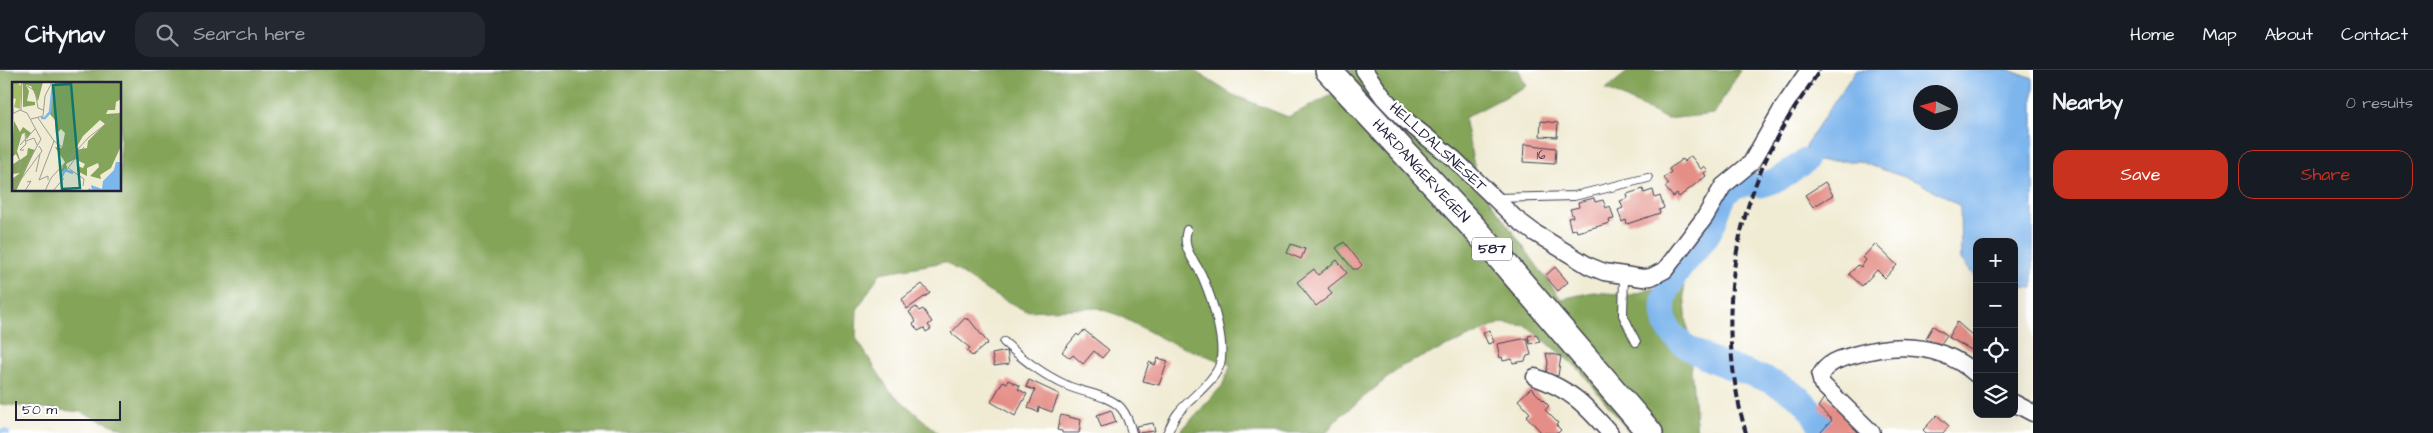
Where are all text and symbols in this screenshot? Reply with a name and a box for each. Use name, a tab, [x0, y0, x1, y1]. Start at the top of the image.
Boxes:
search box	[135, 12, 485, 57]
text: Citynav	[25, 18, 105, 52]
icon: search	[153, 21, 181, 49]
text: Search here	[193, 21, 305, 48]
text: Home	[2130, 22, 2175, 47]
text: Map	[2203, 22, 2237, 47]
text: About	[2265, 22, 2313, 47]
text: Contact	[2341, 22, 2408, 47]
inset map	[12, 82, 121, 191]
north arrow	[1913, 85, 1958, 130]
text: Nearby	[2053, 88, 2123, 117]
text: 0 results	[2346, 92, 2413, 114]
street label: HELLDALSNESET	[1385, 98, 1492, 197]
street label: HARDANGERVEGEN	[1367, 114, 1475, 228]
house number: 16	[1536, 147, 1546, 164]
button: Save	[2053, 150, 2228, 199]
button: Share	[2238, 150, 2413, 199]
road number: 587	[1472, 238, 1512, 260]
map controls	[1973, 238, 2018, 418]
button: +	[1973, 238, 2018, 283]
button: −	[1973, 283, 2018, 328]
button: locate	[1973, 328, 2018, 373]
button: layers	[1973, 373, 2018, 418]
scale bar	[15, 398, 121, 421]
text: 50 m	[22, 400, 57, 420]

